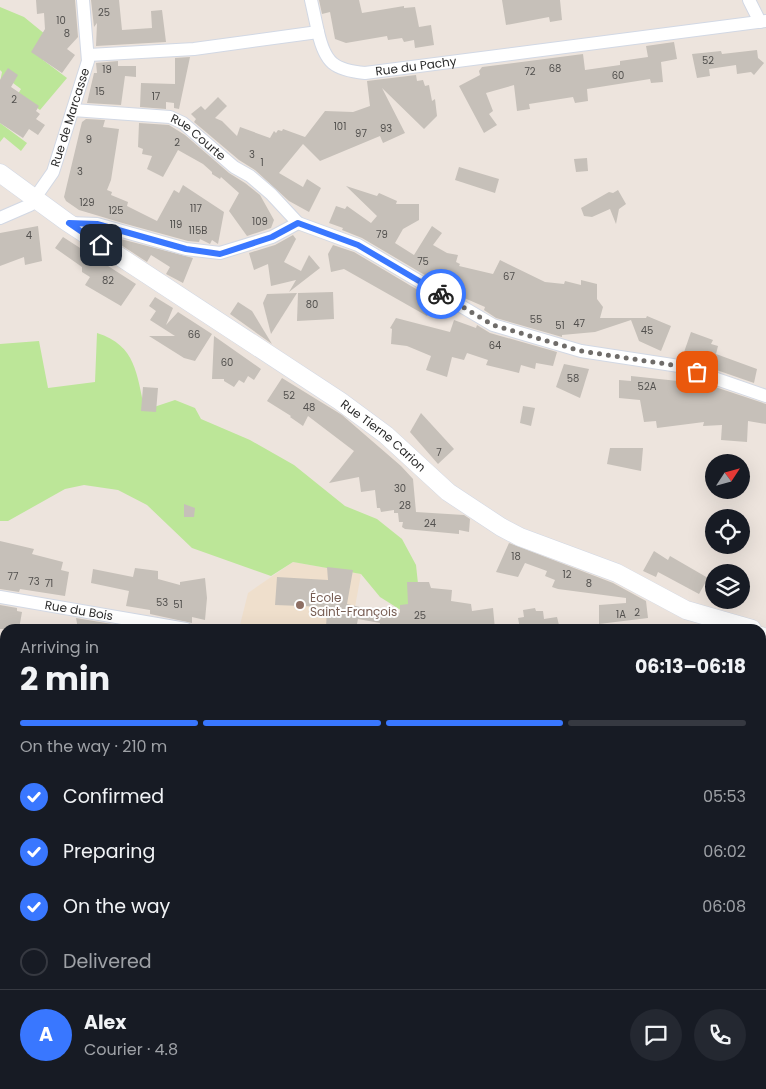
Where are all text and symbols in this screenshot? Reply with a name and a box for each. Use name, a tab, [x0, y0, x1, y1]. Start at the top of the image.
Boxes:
house number: 25	[98, 5, 110, 20]
house number: 10	[56, 13, 66, 28]
house number: 8	[64, 26, 70, 41]
street label: Rue du Pachy	[374, 52, 458, 80]
house number: 52	[702, 53, 714, 68]
house number: 68	[549, 61, 561, 76]
house number: 19	[102, 62, 112, 77]
house number: 72	[524, 64, 536, 79]
street label: Rue de Marcasse	[46, 66, 93, 169]
house number: 60	[612, 68, 624, 83]
house number: 15	[95, 84, 105, 99]
house number: 17	[152, 89, 161, 104]
house number: 2	[11, 92, 17, 107]
street label: Rue Courte	[168, 109, 230, 164]
house number: 101	[334, 119, 346, 134]
house number: 93	[380, 121, 392, 136]
house number: 97	[355, 126, 367, 141]
house number: 9	[86, 132, 92, 147]
house number: 2	[174, 135, 180, 150]
house number: 3	[249, 147, 255, 162]
house number: 1	[260, 155, 264, 170]
house number: 3	[77, 164, 83, 179]
house number: 129	[79, 195, 95, 210]
house number: 117	[190, 201, 202, 216]
house number: 125	[108, 203, 124, 218]
house number: 109	[252, 214, 268, 229]
house number: 119	[170, 217, 182, 232]
house number: 115B	[189, 223, 207, 238]
pin	[80, 224, 122, 266]
house number: 79	[376, 227, 388, 242]
house number: 4	[26, 228, 32, 243]
icon: home	[87, 231, 115, 259]
house number: 75	[417, 254, 429, 269]
courier	[416, 269, 466, 319]
house number: 67	[503, 269, 515, 284]
house number: 82	[102, 273, 114, 288]
icon: bike	[427, 280, 455, 308]
house number: 80	[306, 297, 318, 312]
house number: 55	[530, 312, 542, 327]
house number: 47	[573, 316, 585, 331]
house number: 51	[555, 318, 565, 333]
house number: 45	[641, 323, 653, 338]
house number: 66	[188, 327, 200, 342]
house number: 64	[489, 338, 501, 353]
pin	[676, 351, 718, 393]
house number: 60	[221, 355, 233, 370]
icon: bag	[683, 358, 711, 386]
house number: 58	[567, 371, 579, 386]
house number: 52A	[638, 379, 657, 394]
house number: 52	[283, 388, 295, 403]
street label: Rue Tierne Carion	[337, 395, 430, 476]
house number: 48	[303, 400, 315, 415]
house number: 7	[436, 445, 442, 460]
north arrow	[705, 454, 750, 499]
map controls	[705, 454, 750, 609]
house number: 30	[394, 481, 406, 496]
house number: 28	[399, 498, 411, 513]
button: locate	[705, 509, 750, 554]
house number: 24	[424, 516, 436, 531]
house number: 18	[511, 549, 521, 564]
button: layers	[705, 564, 750, 609]
house number: 12	[563, 567, 572, 582]
house number: 77	[8, 569, 19, 584]
house number: 73	[28, 574, 40, 589]
house number: 71	[45, 576, 53, 591]
house number: 8	[586, 576, 592, 591]
place label: École Saint-François	[310, 589, 397, 620]
house number: 53	[156, 595, 168, 610]
street label: Rue du Bois	[44, 596, 114, 624]
house number: 51	[173, 597, 183, 612]
marker: École Saint-François	[294, 599, 306, 611]
house number: 2	[634, 605, 640, 620]
house number: 1A	[616, 607, 626, 622]
house number: 25	[414, 608, 426, 623]
text: Arriving in	[20, 636, 99, 659]
text: 06:13–06:18	[635, 653, 746, 680]
text: 2 min	[20, 656, 110, 701]
text: On the way · 210 m	[20, 735, 167, 758]
icon: check	[20, 783, 48, 811]
text: Confirmed	[63, 783, 164, 810]
text: 05:53	[703, 785, 746, 808]
icon: check	[20, 838, 48, 866]
text: Preparing	[63, 838, 155, 865]
text: 06:02	[703, 840, 746, 863]
icon: check	[20, 893, 48, 921]
text: On the way	[63, 893, 170, 920]
text: 06:08	[702, 895, 746, 918]
text: Delivered	[63, 948, 152, 975]
text: Alex	[84, 1009, 126, 1036]
button: chat	[630, 1009, 682, 1061]
button: phone	[694, 1009, 746, 1061]
text: A	[39, 1021, 53, 1048]
text: Courier · 4.8	[84, 1038, 178, 1061]

